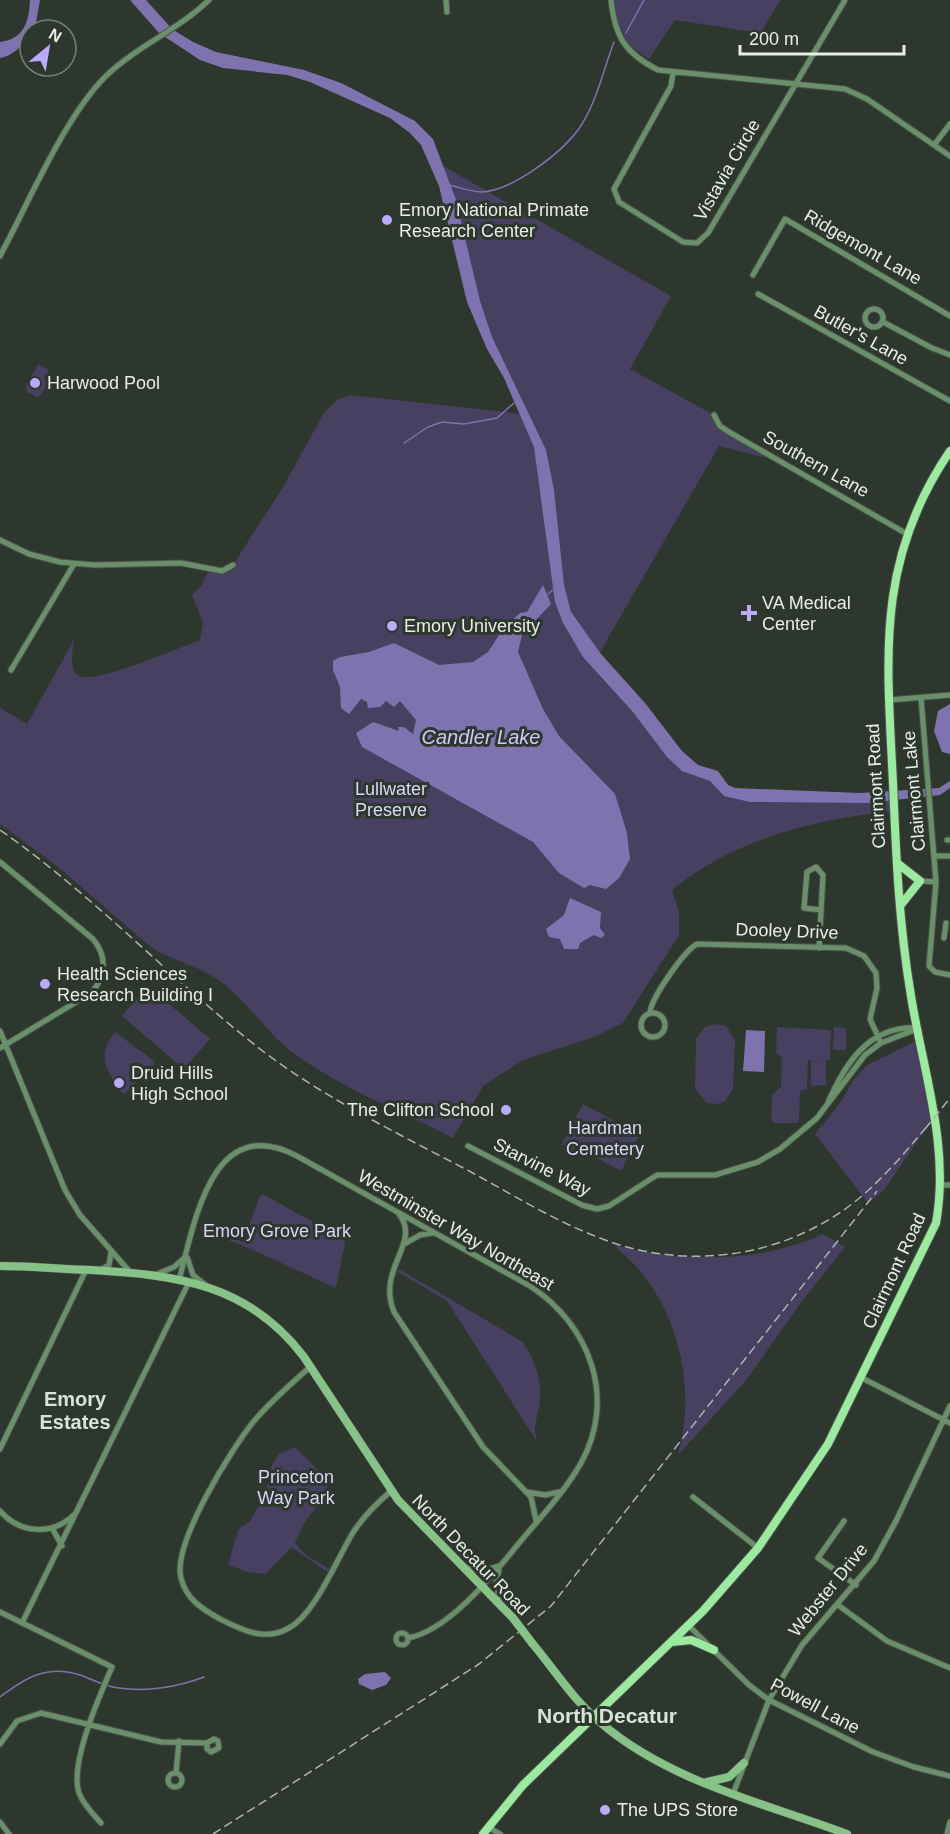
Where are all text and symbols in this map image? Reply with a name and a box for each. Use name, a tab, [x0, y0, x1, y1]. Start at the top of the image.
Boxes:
north arrow	[18, 18, 78, 78]
scale bar	[740, 18, 904, 56]
text: N	[46, 25, 65, 46]
text: 200 m	[749, 29, 799, 49]
street label: Vistavia Circle	[690, 116, 764, 224]
place label: Emory National Primate Research Center	[399, 200, 589, 241]
street label: Ridgemont Lane	[801, 205, 925, 289]
marker: Emory National Primate Research Center	[380, 213, 394, 227]
street label: Butler's Lane	[810, 301, 912, 369]
place label: Harwood Pool	[47, 373, 160, 393]
marker: Harwood Pool	[28, 376, 42, 390]
street label: Southern Lane	[760, 427, 872, 501]
place label: VA Medical Center	[762, 593, 851, 634]
marker: VA Medical Center	[740, 604, 758, 622]
place label: Emory University	[404, 616, 540, 636]
marker: Emory University	[385, 619, 399, 633]
street label: Clairmont Road	[863, 723, 889, 849]
water label: Candler Lake	[422, 726, 540, 748]
street label: Clairmont Lake	[899, 730, 929, 852]
park label: Lullwater Preserve	[355, 779, 427, 820]
street label: Dooley Drive	[735, 919, 839, 943]
place label: Health Sciences Research Building I	[57, 964, 213, 1005]
marker: Health Sciences Research Building I	[38, 977, 52, 991]
place label: Druid Hills High School	[131, 1063, 228, 1104]
marker: Druid Hills High School	[112, 1076, 126, 1090]
place label: The Clifton School	[347, 1100, 494, 1120]
marker: The Clifton School	[499, 1103, 513, 1117]
park label: Hardman Cemetery	[566, 1118, 644, 1159]
street label: Starvine Way	[490, 1134, 594, 1200]
street label: Westminster Way Northeast	[354, 1166, 558, 1294]
street label: Clairmont Road	[859, 1210, 929, 1332]
park label: Emory Grove Park	[203, 1221, 352, 1241]
district label: Emory Estates	[39, 1388, 111, 1433]
park label: Princeton Way Park	[257, 1467, 336, 1508]
street label: North Decatur Road	[408, 1490, 534, 1620]
street label: Webster Drive	[784, 1540, 872, 1640]
street label: Powell Lane	[767, 1674, 863, 1738]
district label: North Decatur	[537, 1704, 677, 1727]
place label: The UPS Store	[617, 1800, 738, 1820]
marker: The UPS Store	[598, 1803, 612, 1817]

